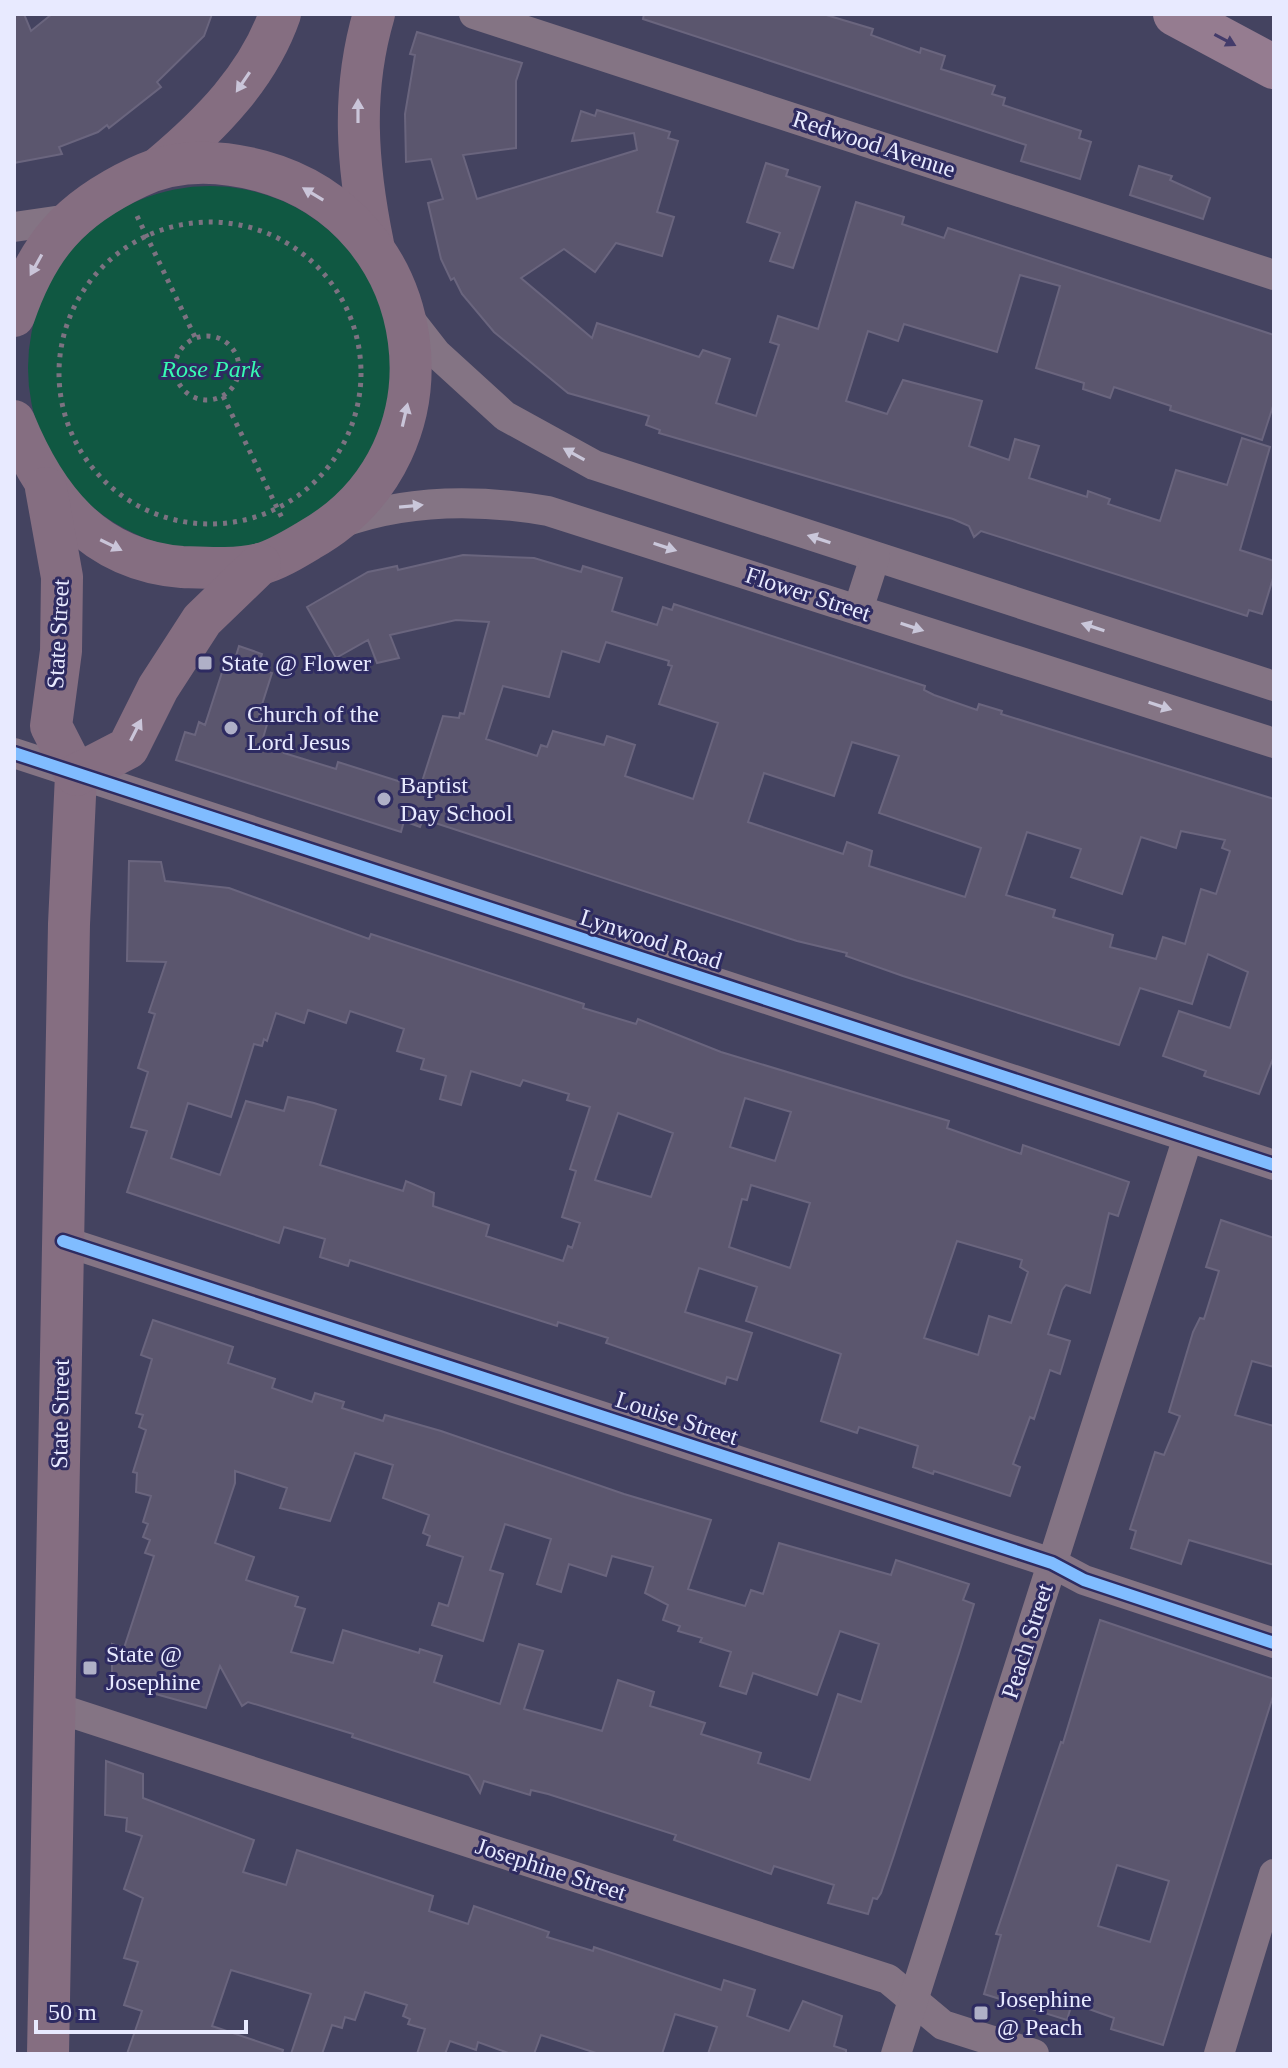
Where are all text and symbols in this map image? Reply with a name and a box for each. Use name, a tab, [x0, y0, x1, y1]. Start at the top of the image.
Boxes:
one-way arrow	[1213, 34, 1236, 47]
one-way arrow	[236, 72, 251, 93]
one-way arrow	[351, 98, 364, 123]
street label: Redwood Avenue	[789, 105, 959, 183]
one-way arrow	[302, 188, 324, 202]
one-way arrow	[29, 254, 43, 276]
park label: Rose Park	[160, 356, 261, 382]
one-way arrow	[399, 402, 412, 427]
one-way arrow	[562, 447, 585, 461]
one-way arrow	[399, 499, 424, 512]
one-way arrow	[807, 532, 831, 544]
one-way arrow	[100, 538, 123, 552]
one-way arrow	[653, 541, 677, 554]
street label: Flower Street	[742, 562, 874, 627]
street label: State Street	[42, 578, 74, 690]
one-way arrow	[900, 621, 924, 634]
one-way arrow	[1081, 621, 1105, 633]
place label: State @ Flower	[221, 650, 371, 676]
marker: State @ Flower	[196, 654, 214, 672]
one-way arrow	[1148, 700, 1172, 713]
place label: Church of the Lord Jesus	[247, 701, 379, 755]
one-way arrow	[130, 719, 143, 742]
marker: Church of the Lord Jesus	[222, 719, 240, 737]
place label: Baptist Day School	[400, 772, 513, 826]
marker: Baptist Day School	[375, 790, 393, 808]
street label: Lynwood Road	[577, 904, 725, 974]
street label: State Street	[46, 1358, 74, 1469]
street label: Louise Street	[612, 1386, 742, 1450]
street label: Peach Street	[996, 1580, 1058, 1702]
place label: State @ Josephine	[106, 1641, 201, 1695]
marker: State @ Josephine	[81, 1659, 99, 1677]
street label: Josephine Street	[472, 1832, 630, 1906]
scale bar	[36, 1984, 246, 2034]
place label: Josephine @ Peach	[997, 1986, 1092, 2040]
text: 50 m	[48, 1999, 97, 2025]
marker: Josephine @ Peach	[972, 2004, 990, 2022]

